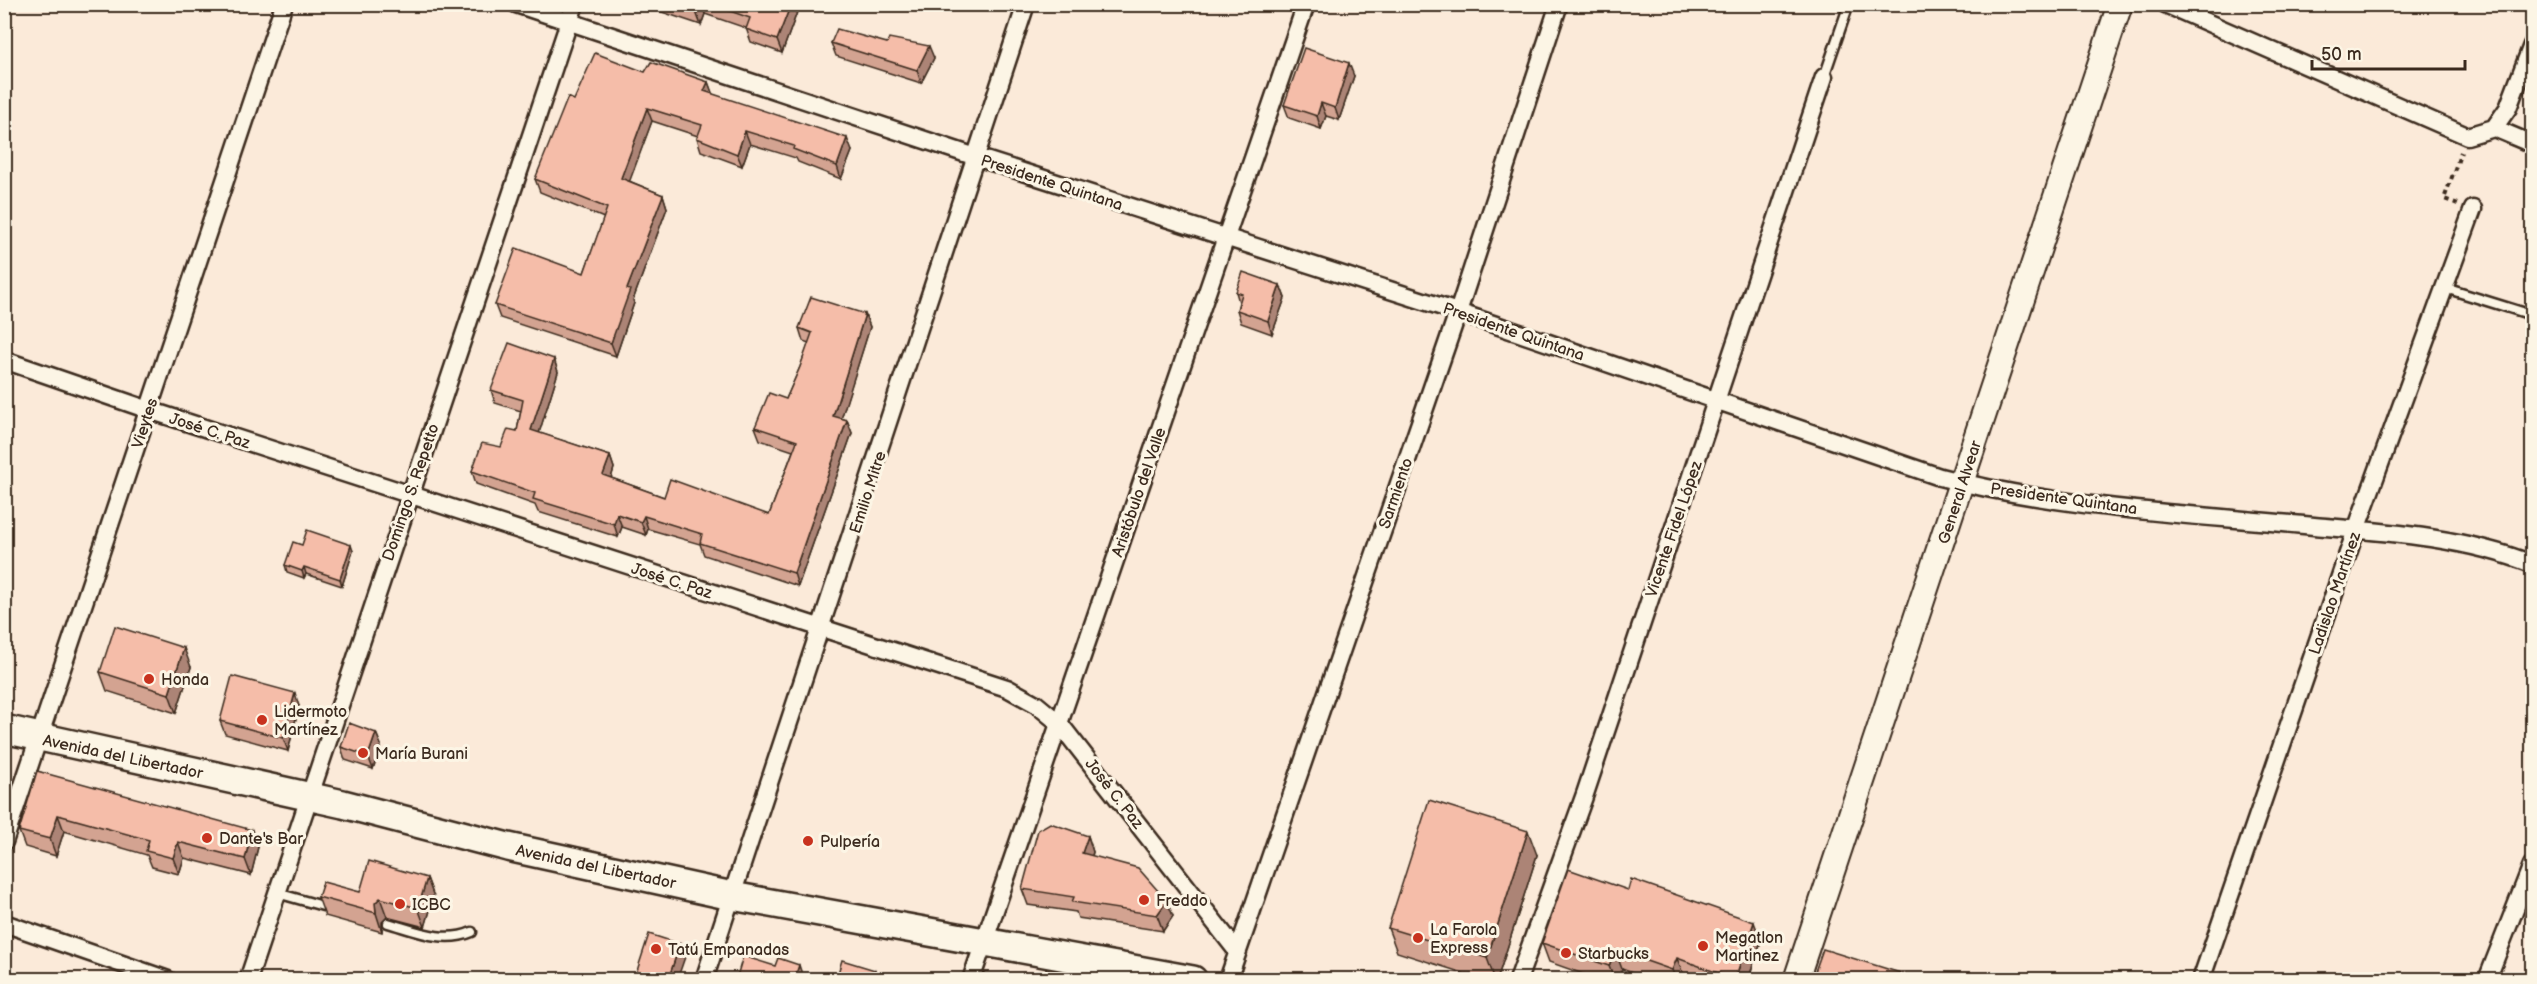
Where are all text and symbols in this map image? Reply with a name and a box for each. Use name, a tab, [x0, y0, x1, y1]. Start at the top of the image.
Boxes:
scale bar	[2312, 33, 2465, 71]
text: 50 m	[2321, 44, 2362, 65]
street label: Presidente Quintana	[978, 151, 1125, 215]
street label: Presidente Quintana	[1440, 299, 1587, 366]
street label: Vieytes	[128, 396, 163, 451]
street label: José C. Paz	[167, 409, 253, 454]
street label: Domingo S. Repetto	[379, 421, 444, 564]
street label: Aristóbulo del Valle	[1108, 425, 1171, 560]
street label: General Alvear	[1935, 438, 1986, 547]
street label: Emilio Mitre	[846, 448, 891, 536]
street label: Sarmiento	[1375, 456, 1417, 531]
street label: Vicente Fidel López	[1642, 458, 1707, 600]
street label: Presidente Quintana	[1989, 480, 2139, 519]
street label: Ladislao Martínez	[2306, 529, 2365, 657]
street label: José C. Paz	[629, 559, 715, 604]
place label: Honda	[161, 671, 209, 690]
marker: Honda	[142, 672, 156, 686]
place label: Lidermoto Martínez	[274, 703, 347, 740]
marker: Lidermoto Martínez	[255, 713, 269, 727]
street label: Avenida del Libertador	[41, 731, 205, 784]
place label: María Burani	[375, 745, 468, 764]
marker: María Burani	[356, 746, 370, 760]
street label: José C. Paz	[1081, 755, 1147, 833]
place label: Dante's Bar	[219, 830, 303, 849]
marker: Dante's Bar	[200, 831, 214, 845]
place label: Pulpería	[820, 833, 880, 852]
marker: Pulpería	[801, 834, 815, 848]
street label: Avenida del Libertador	[514, 841, 678, 894]
place label: Freddo	[1156, 892, 1208, 911]
marker: Freddo	[1137, 893, 1151, 907]
place label: ICBC	[412, 896, 451, 915]
marker: ICBC	[393, 897, 407, 911]
place label: La Farola Express	[1430, 921, 1497, 958]
place label: Megatlon Martinez	[1715, 929, 1783, 966]
marker: La Farola Express	[1411, 931, 1425, 945]
marker: Megatlon Martinez	[1696, 939, 1710, 953]
place label: Tatú Empanadas	[668, 941, 789, 960]
marker: Tatú Empanadas	[649, 942, 663, 956]
place label: Starbucks	[1578, 945, 1649, 964]
marker: Starbucks	[1559, 946, 1573, 960]

